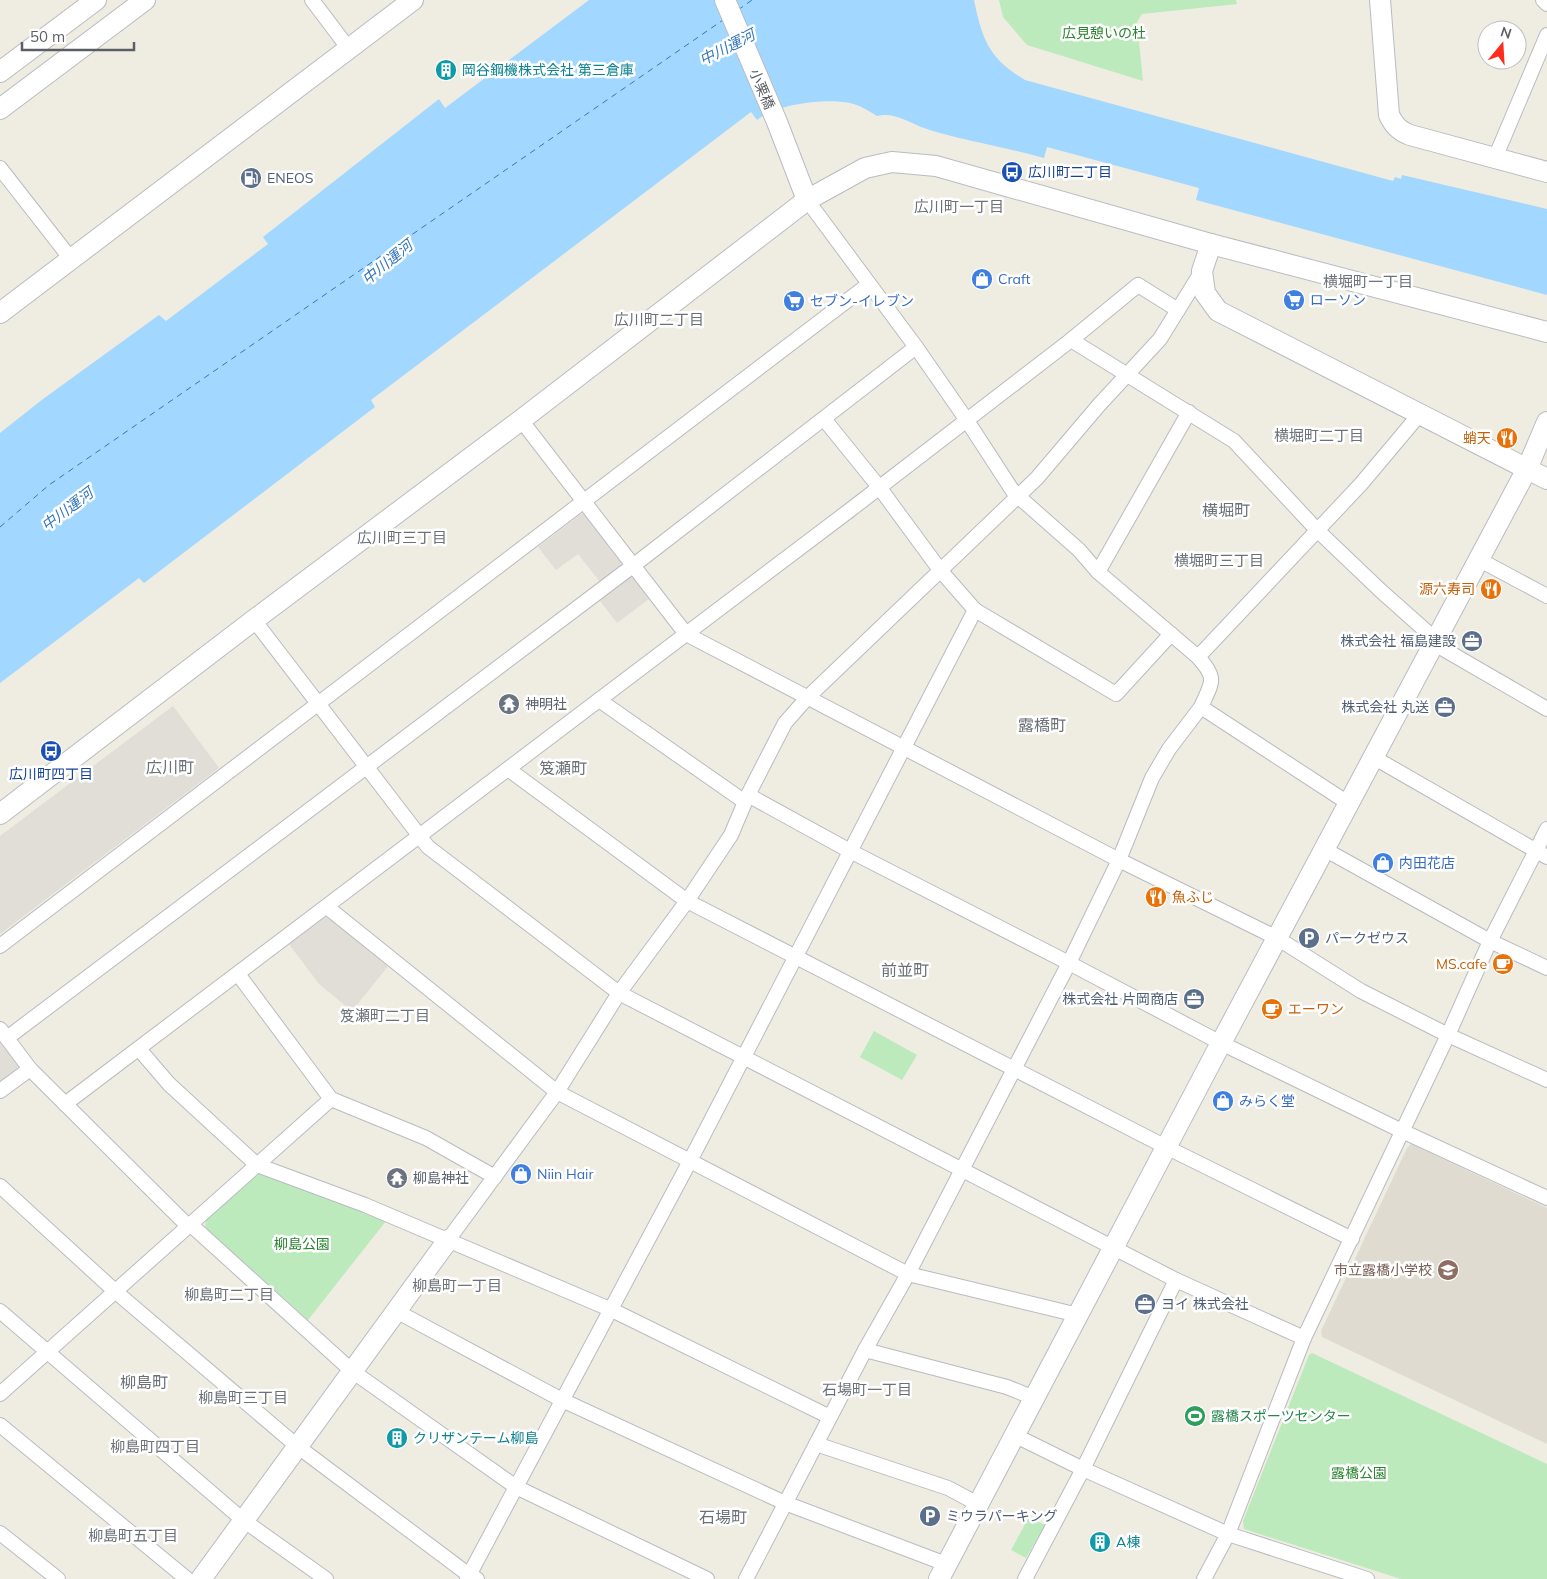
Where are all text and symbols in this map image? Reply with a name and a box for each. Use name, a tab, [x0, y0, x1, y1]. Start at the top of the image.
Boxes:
scale bar	[22, 20, 135, 52]
north arrow	[1477, 20, 1527, 70]
text: N	[1498, 22, 1514, 43]
water label: 中川運河	[696, 24, 761, 69]
park label: 広見憩いの杜	[1062, 24, 1146, 42]
text: 50 m	[30, 27, 65, 46]
building icon: 岡谷鋼機株式会社 第三倉庫	[434, 58, 458, 82]
place label: 岡谷鋼機株式会社 第三倉庫	[462, 61, 634, 79]
street label: 小栗橋	[746, 66, 778, 112]
bus stop icon: 広川町二丁目	[1000, 160, 1024, 184]
place label: 広川町二丁目	[1028, 163, 1112, 181]
fuel station icon: ENEOS	[239, 166, 263, 190]
place label: ENEOS	[267, 169, 314, 187]
district label: 広川町一丁目	[914, 197, 1004, 216]
water label: 中川運河	[358, 234, 419, 288]
shop icon: Craft	[970, 267, 994, 291]
place label: Craft	[998, 270, 1030, 288]
district label: 横堀町一丁目	[1323, 272, 1413, 291]
supermarket icon: ローソン	[1282, 288, 1306, 312]
supermarket icon: セブン-イレブン	[782, 289, 806, 313]
place label: ローソン	[1310, 291, 1366, 309]
place label: セブン-イレブン	[810, 292, 914, 310]
district label: 広川町二丁目	[614, 310, 704, 329]
district label: 横堀町二丁目	[1274, 426, 1364, 445]
restaurant icon: 蛸天	[1495, 426, 1519, 450]
place label: 蛸天	[1463, 429, 1491, 447]
water label: 中川運河	[37, 482, 99, 535]
district label: 横堀町	[1202, 500, 1250, 520]
district label: 広川町三丁目	[357, 528, 447, 547]
district label: 横堀町三丁目	[1174, 551, 1264, 570]
restaurant icon: 源六寿司	[1479, 577, 1503, 601]
place label: 源六寿司	[1419, 580, 1475, 598]
office icon: 株式会社 福島建設	[1460, 629, 1484, 653]
place label: 株式会社 福島建設	[1340, 632, 1456, 650]
temple icon: 神明社	[497, 692, 521, 716]
place label: 神明社	[525, 695, 567, 713]
office icon: 株式会社 丸送	[1433, 695, 1457, 719]
place label: 株式会社 丸送	[1341, 698, 1429, 716]
district label: 露橋町	[1018, 715, 1066, 735]
bus stop icon: 広川町四丁目	[39, 739, 63, 763]
district label: 広川町	[146, 757, 194, 777]
district label: 笈瀬町	[539, 758, 587, 778]
place label: 広川町四丁目	[9, 765, 93, 783]
shop icon: 内田花店	[1371, 851, 1395, 875]
place label: 内田花店	[1399, 854, 1455, 872]
restaurant icon: 魚ふじ	[1144, 885, 1168, 909]
place label: 魚ふじ	[1172, 888, 1214, 906]
parking icon: パークゼウス	[1297, 926, 1321, 950]
place label: パークゼウス	[1325, 929, 1409, 947]
cafe icon: MS.cafe	[1491, 952, 1515, 976]
place label: MS.cafe	[1436, 955, 1487, 973]
district label: 前並町	[881, 960, 929, 980]
office icon: 株式会社 片岡商店	[1182, 987, 1206, 1011]
place label: 株式会社 片岡商店	[1062, 990, 1178, 1008]
cafe icon: エーワン	[1260, 997, 1284, 1021]
place label: エーワン	[1288, 1000, 1344, 1018]
district label: 笈瀬町二丁目	[340, 1006, 430, 1025]
shop icon: みらく堂	[1211, 1089, 1235, 1113]
place label: みらく堂	[1239, 1092, 1295, 1110]
shop icon: Niin Hair	[509, 1162, 533, 1186]
place label: Niin Hair	[537, 1165, 594, 1183]
temple icon: 柳島神社	[385, 1166, 409, 1190]
place label: 柳島神社	[413, 1169, 469, 1187]
park label: 柳島公園	[274, 1235, 330, 1253]
school or university icon: 市立露橋小学校	[1436, 1258, 1460, 1282]
place label: 市立露橋小学校	[1334, 1261, 1432, 1279]
district label: 柳島町一丁目	[412, 1276, 502, 1295]
district label: 柳島町二丁目	[184, 1285, 274, 1304]
office icon: ヨイ 株式会社	[1133, 1292, 1157, 1316]
place label: ヨイ 株式会社	[1161, 1295, 1249, 1313]
district label: 柳島町	[120, 1372, 168, 1392]
district label: 石場町一丁目	[822, 1380, 912, 1399]
district label: 柳島町三丁目	[198, 1388, 288, 1407]
sports icon: 露橋スポーツセンター	[1183, 1404, 1207, 1428]
place label: 露橋スポーツセンター	[1211, 1407, 1351, 1425]
building icon: クリザンテーム柳島	[385, 1426, 409, 1450]
place label: クリザンテーム柳島	[413, 1429, 539, 1447]
district label: 柳島町四丁目	[110, 1437, 200, 1456]
park label: 露橋公園	[1331, 1464, 1387, 1482]
parking icon: ミウラパーキング	[918, 1504, 942, 1528]
district label: 石場町	[699, 1507, 747, 1527]
place label: ミウラパーキング	[946, 1507, 1057, 1525]
district label: 柳島町五丁目	[88, 1526, 178, 1545]
building icon: A棟	[1088, 1530, 1112, 1554]
place label: A棟	[1116, 1533, 1140, 1551]

